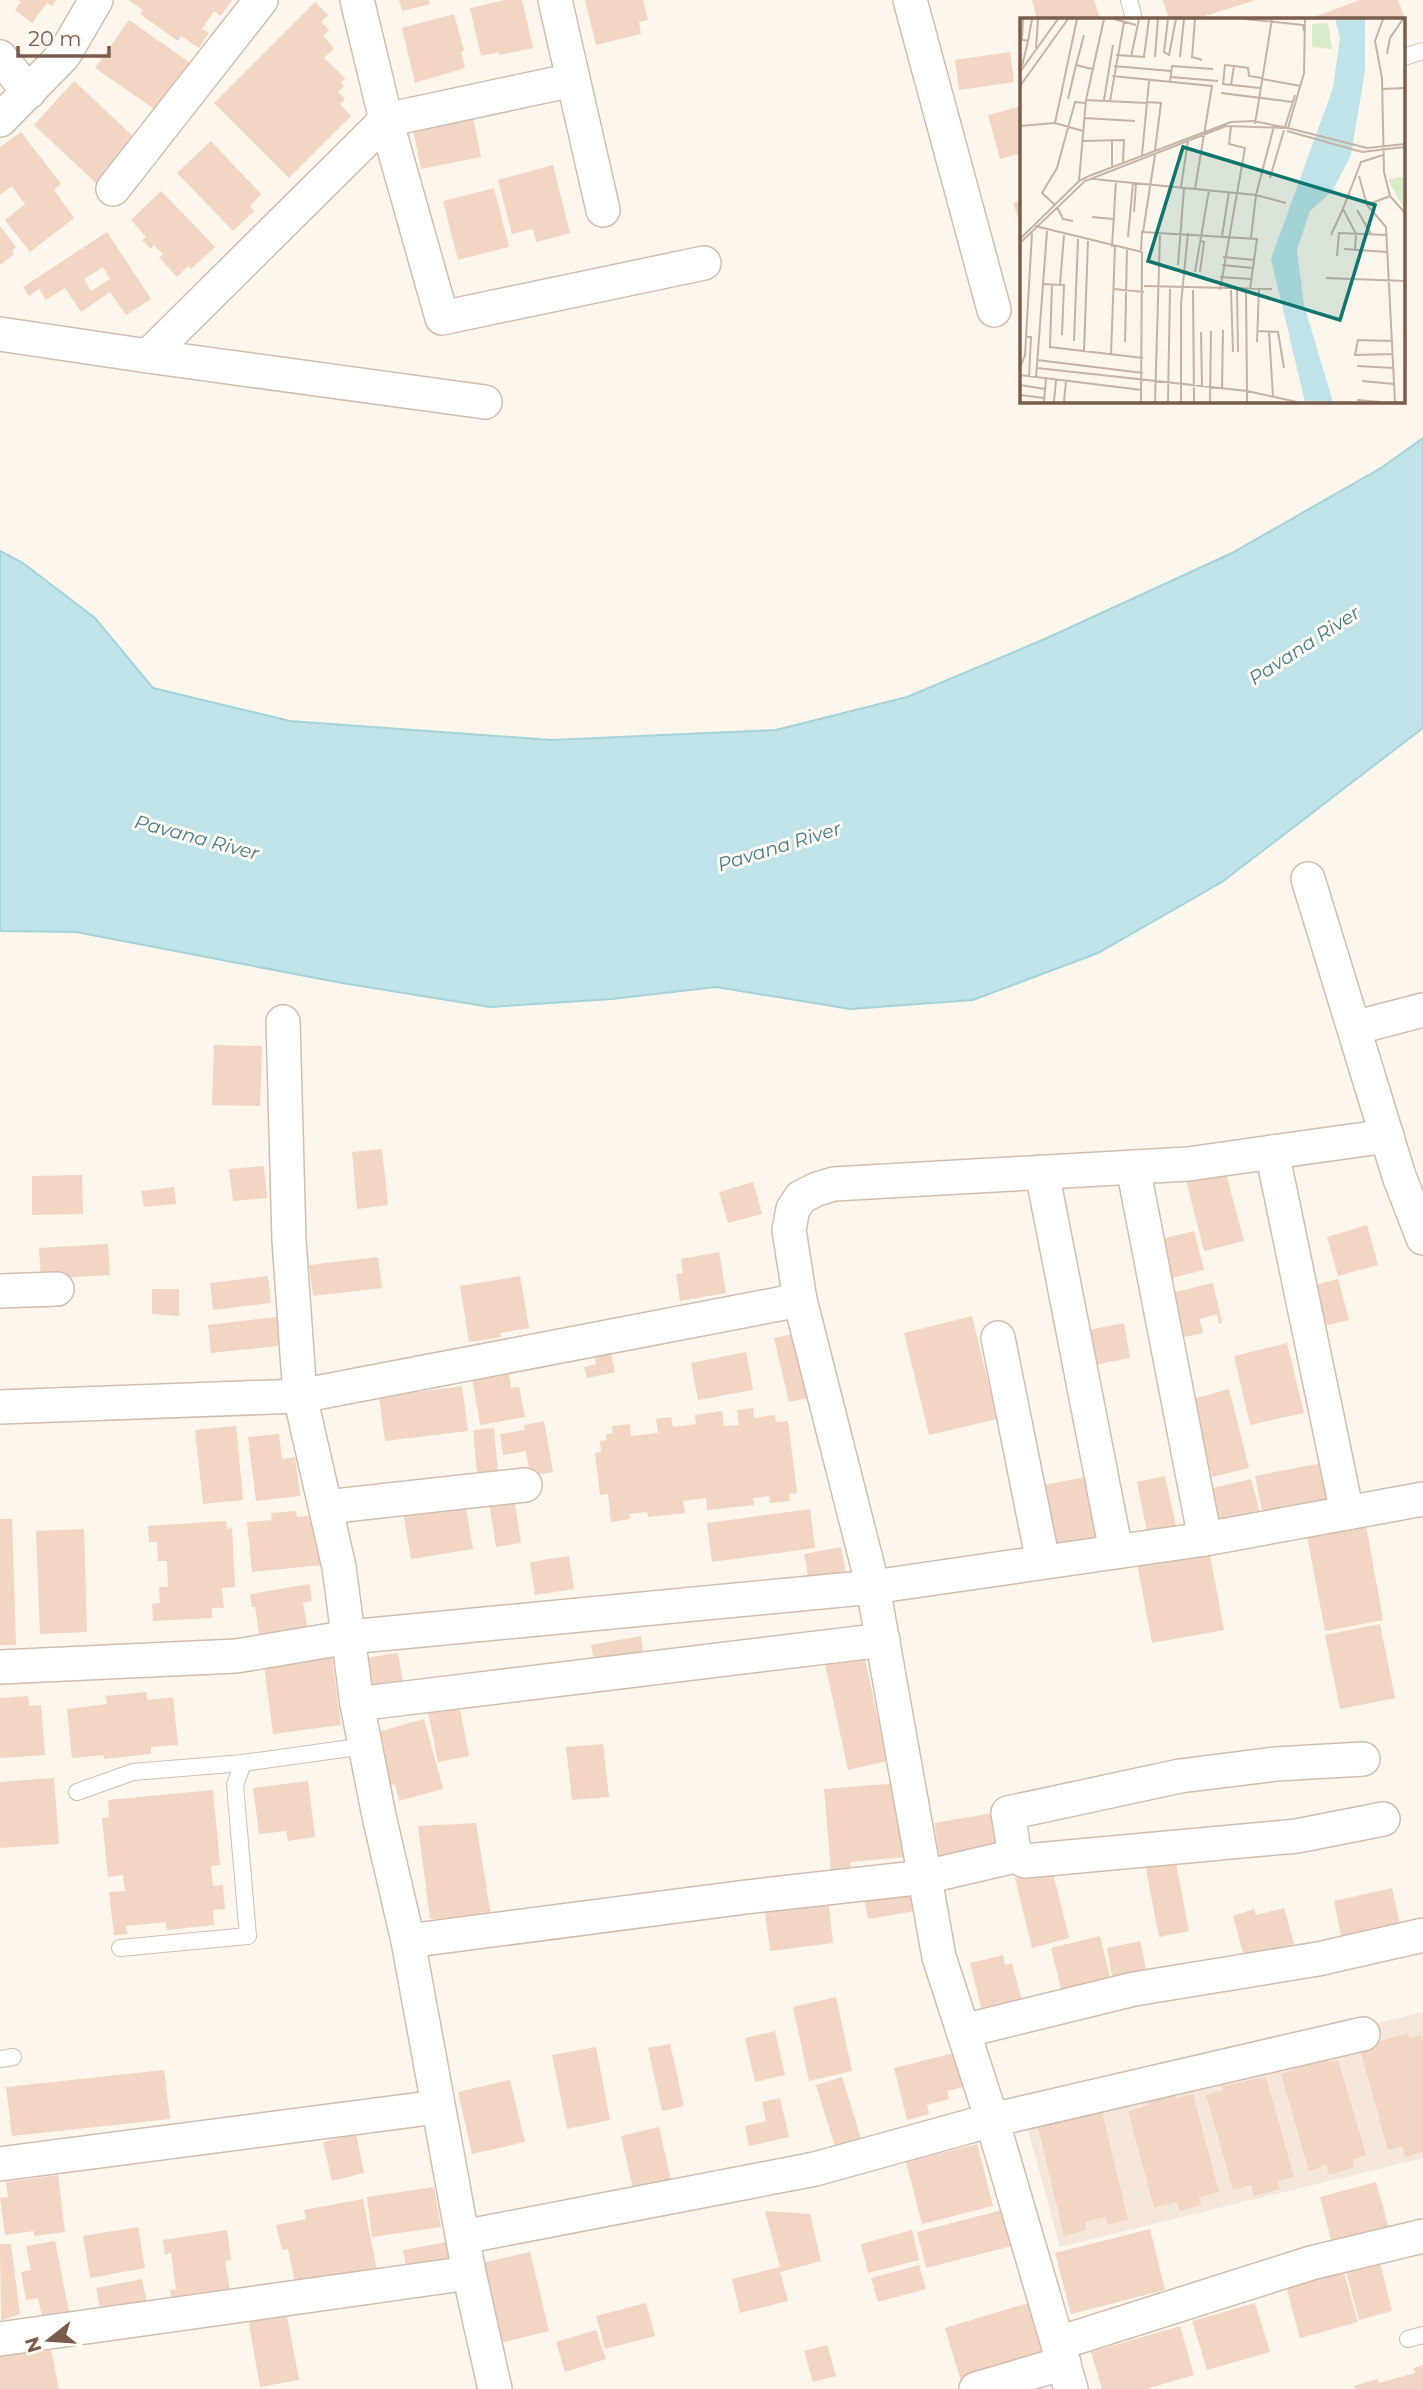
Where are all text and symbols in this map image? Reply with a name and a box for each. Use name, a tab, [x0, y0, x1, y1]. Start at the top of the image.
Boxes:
scale bar	[18, 14, 108, 58]
inset map	[1020, 18, 1406, 402]
text: 20 m	[28, 26, 82, 51]
water label: Pavana River	[1244, 601, 1364, 690]
water label: Pavana River	[132, 810, 262, 865]
water label: Pavana River	[715, 817, 844, 876]
north arrow	[14, 2305, 84, 2375]
text: N	[20, 2334, 46, 2356]

